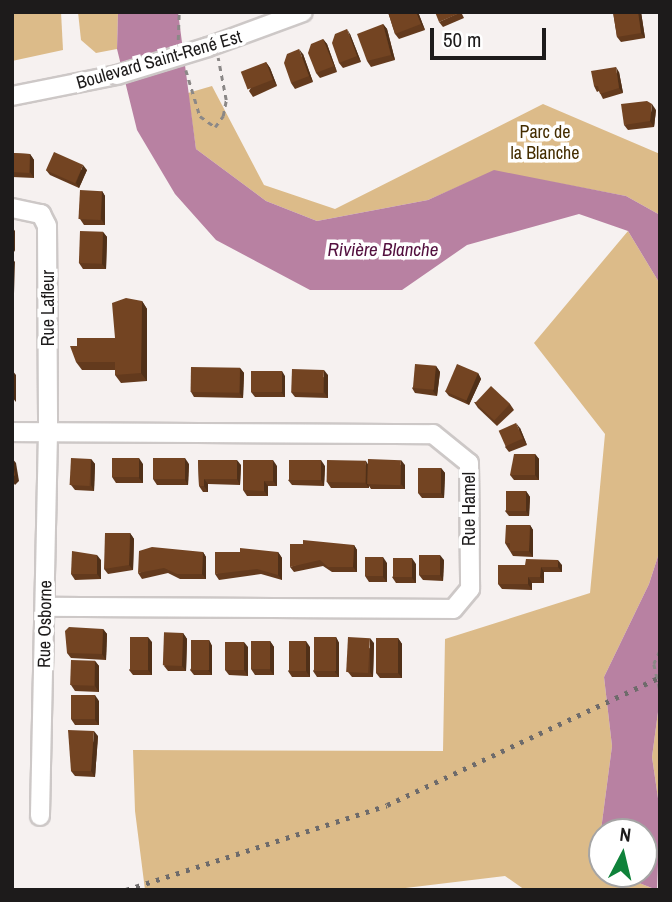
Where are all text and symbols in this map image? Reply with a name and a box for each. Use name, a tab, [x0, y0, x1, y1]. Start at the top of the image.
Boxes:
scale bar	[434, 14, 550, 58]
text: 50 m	[443, 25, 481, 54]
street label: Boulevard Saint-René Est	[74, 26, 244, 94]
park label: Parc de la Blanche	[511, 122, 579, 164]
water label: Rivière Blanche	[328, 239, 438, 261]
street label: Rue Lafleur	[37, 270, 59, 346]
street label: Rue Hamel	[458, 472, 480, 546]
street label: Rue Osborne	[33, 580, 57, 668]
north arrow	[588, 818, 658, 888]
text: N	[618, 821, 632, 848]

